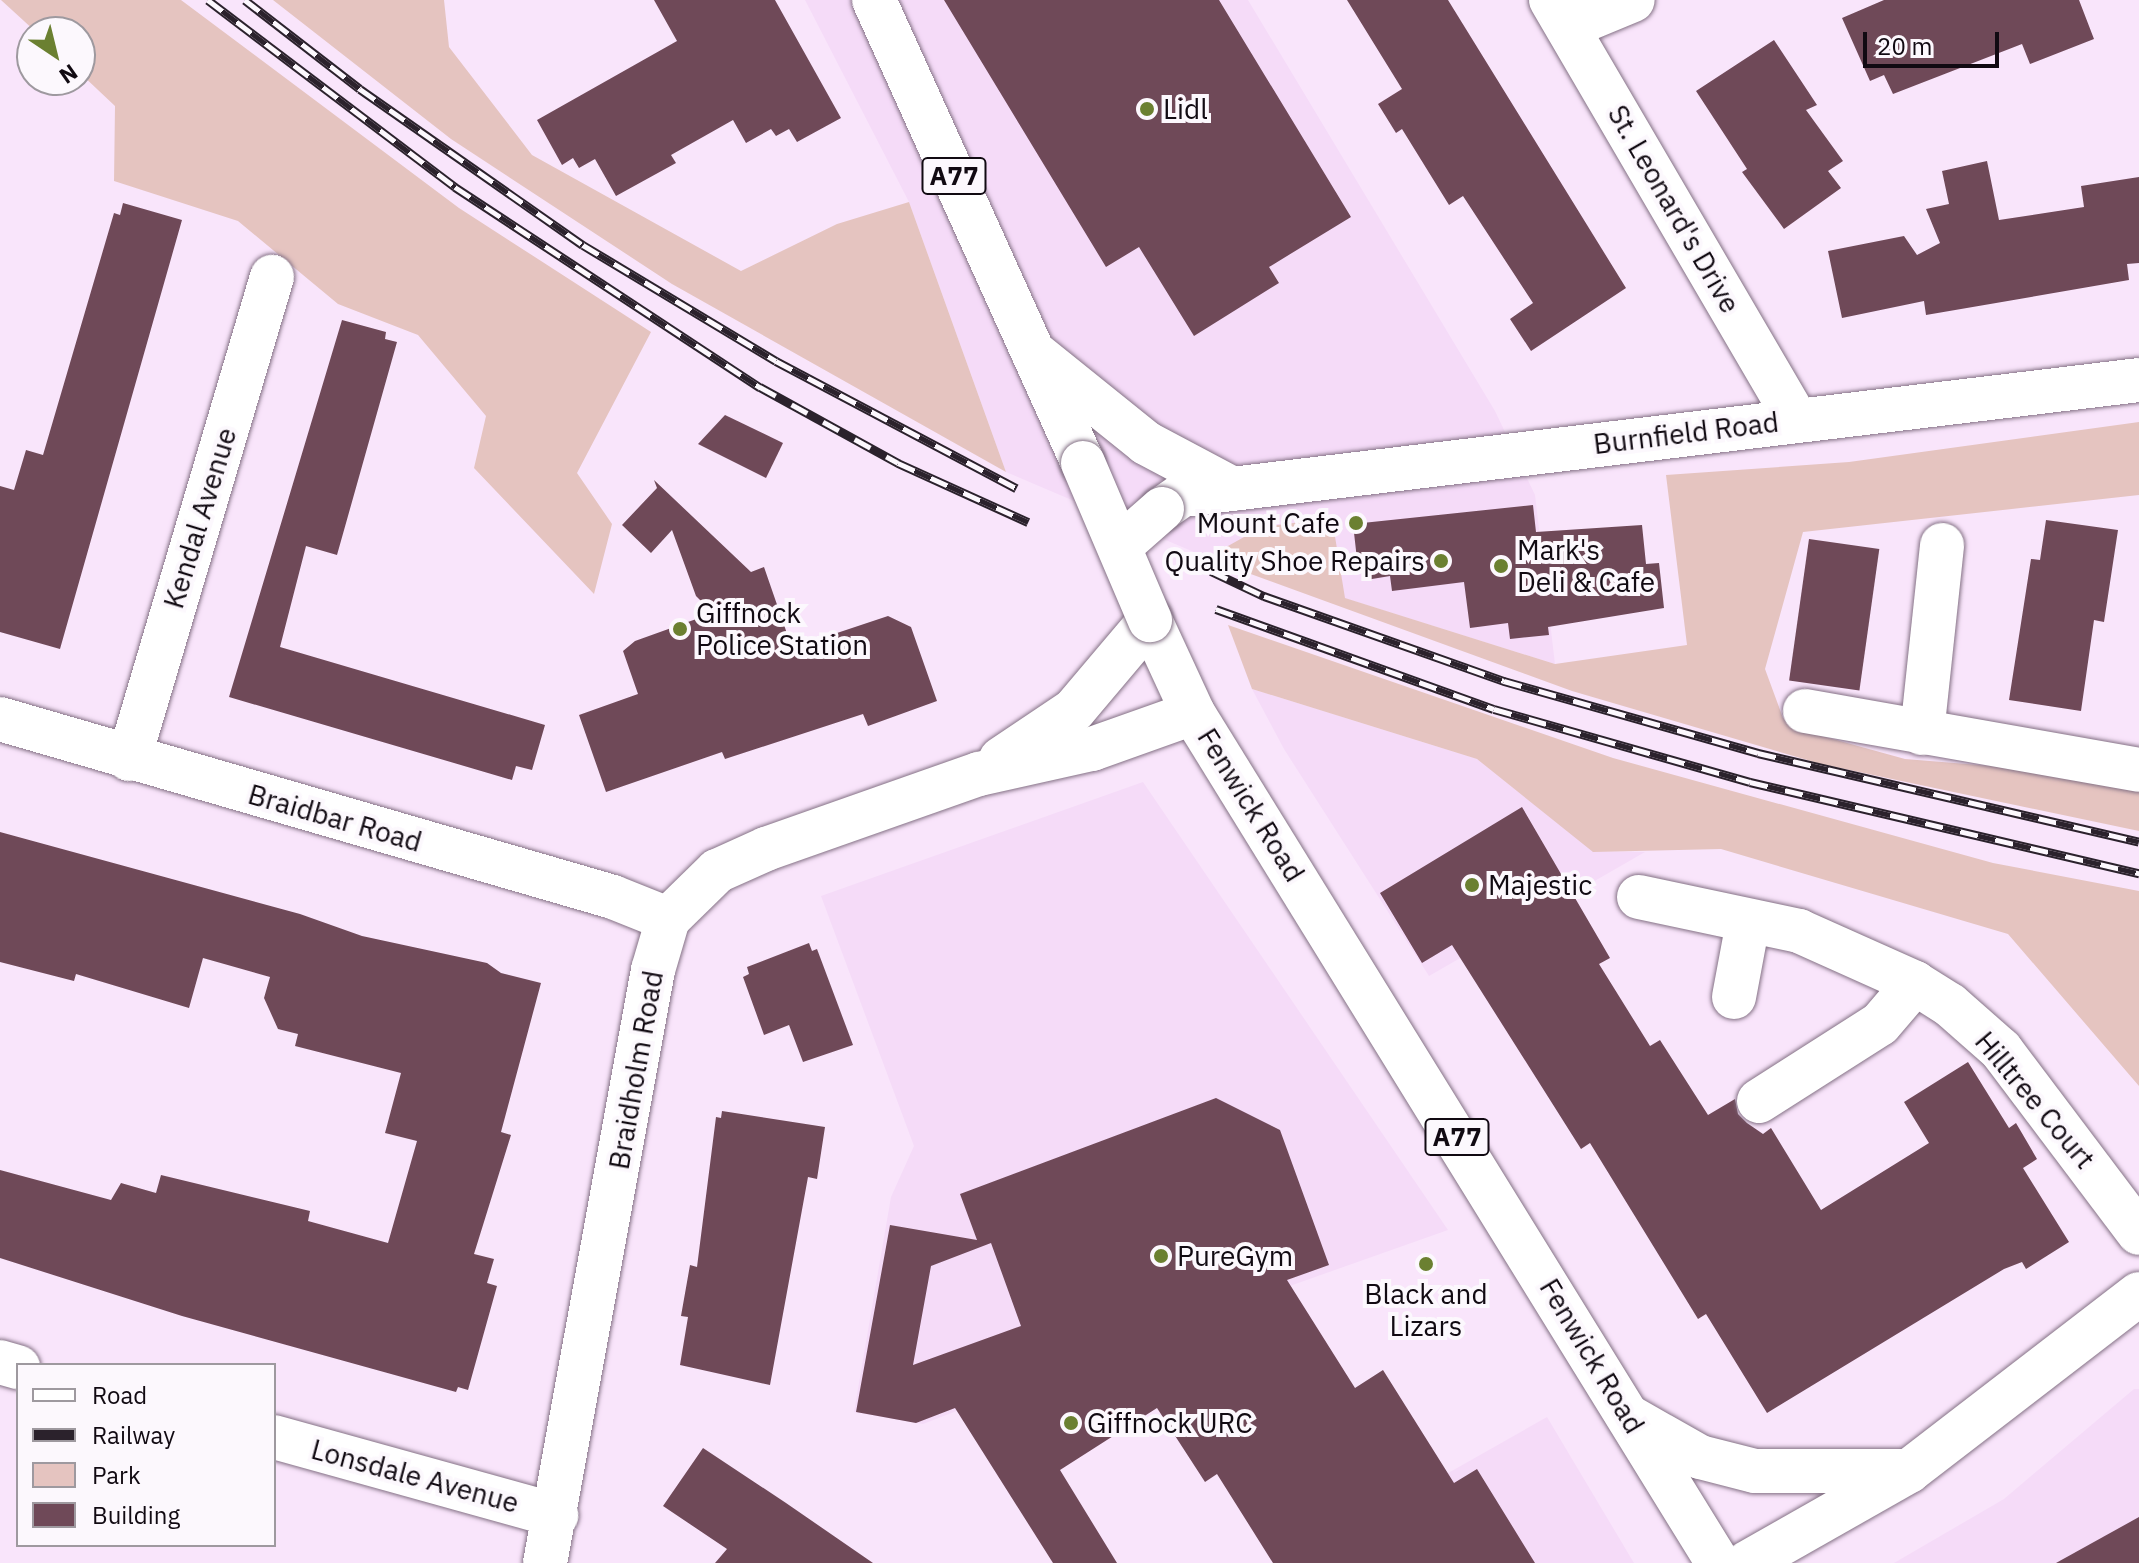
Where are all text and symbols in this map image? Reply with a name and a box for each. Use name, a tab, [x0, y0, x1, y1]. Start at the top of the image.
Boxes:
north arrow	[16, 16, 96, 96]
scale bar	[1867, 16, 2003, 66]
text: 20 m	[1877, 30, 1932, 62]
text: N	[54, 58, 84, 91]
place label: Lidl	[1163, 92, 1208, 126]
street label: St. Leonard's Drive	[1601, 99, 1747, 319]
marker: Lidl	[1138, 100, 1156, 118]
road number: A77	[920, 154, 988, 198]
street label: Burnfield Road	[1591, 405, 1781, 461]
street label: Kendal Avenue	[157, 424, 243, 612]
place label: Mount Cafe	[1197, 506, 1340, 540]
marker: Mount Cafe	[1347, 514, 1365, 532]
place label: Mark's Deli & Cafe	[1517, 533, 1655, 599]
place label: Quality Shoe Repairs	[1164, 544, 1425, 578]
marker: Quality Shoe Repairs	[1432, 552, 1450, 570]
marker: Mark's Deli & Cafe	[1492, 557, 1510, 575]
place label: Giffnock Police Station	[696, 596, 868, 662]
marker: Giffnock Police Station	[671, 620, 689, 638]
street label: Fenwick Road	[1191, 722, 1311, 888]
street label: Braidbar Road	[244, 777, 426, 859]
place label: Majestic	[1488, 868, 1592, 902]
marker: Majestic	[1463, 876, 1481, 894]
street label: Braidholm Road	[602, 968, 670, 1172]
street label: Hilltree Court	[1968, 1025, 2102, 1175]
road number: A77	[1423, 1115, 1491, 1159]
place label: PureGym	[1177, 1239, 1293, 1273]
marker: PureGym	[1152, 1247, 1170, 1265]
marker: Black and Lizars	[1417, 1255, 1435, 1273]
street label: Fenwick Road	[1533, 1273, 1651, 1439]
place label: Black and Lizars	[1364, 1277, 1488, 1343]
legend	[16, 1363, 276, 1547]
text: Road	[92, 1379, 147, 1411]
place label: Giffnock URC	[1087, 1406, 1253, 1440]
marker: Giffnock URC	[1062, 1414, 1080, 1432]
text: Railway	[92, 1419, 175, 1451]
street label: Lonsdale Avenue	[308, 1432, 522, 1520]
text: Park	[92, 1459, 141, 1491]
text: Building	[92, 1499, 180, 1531]

